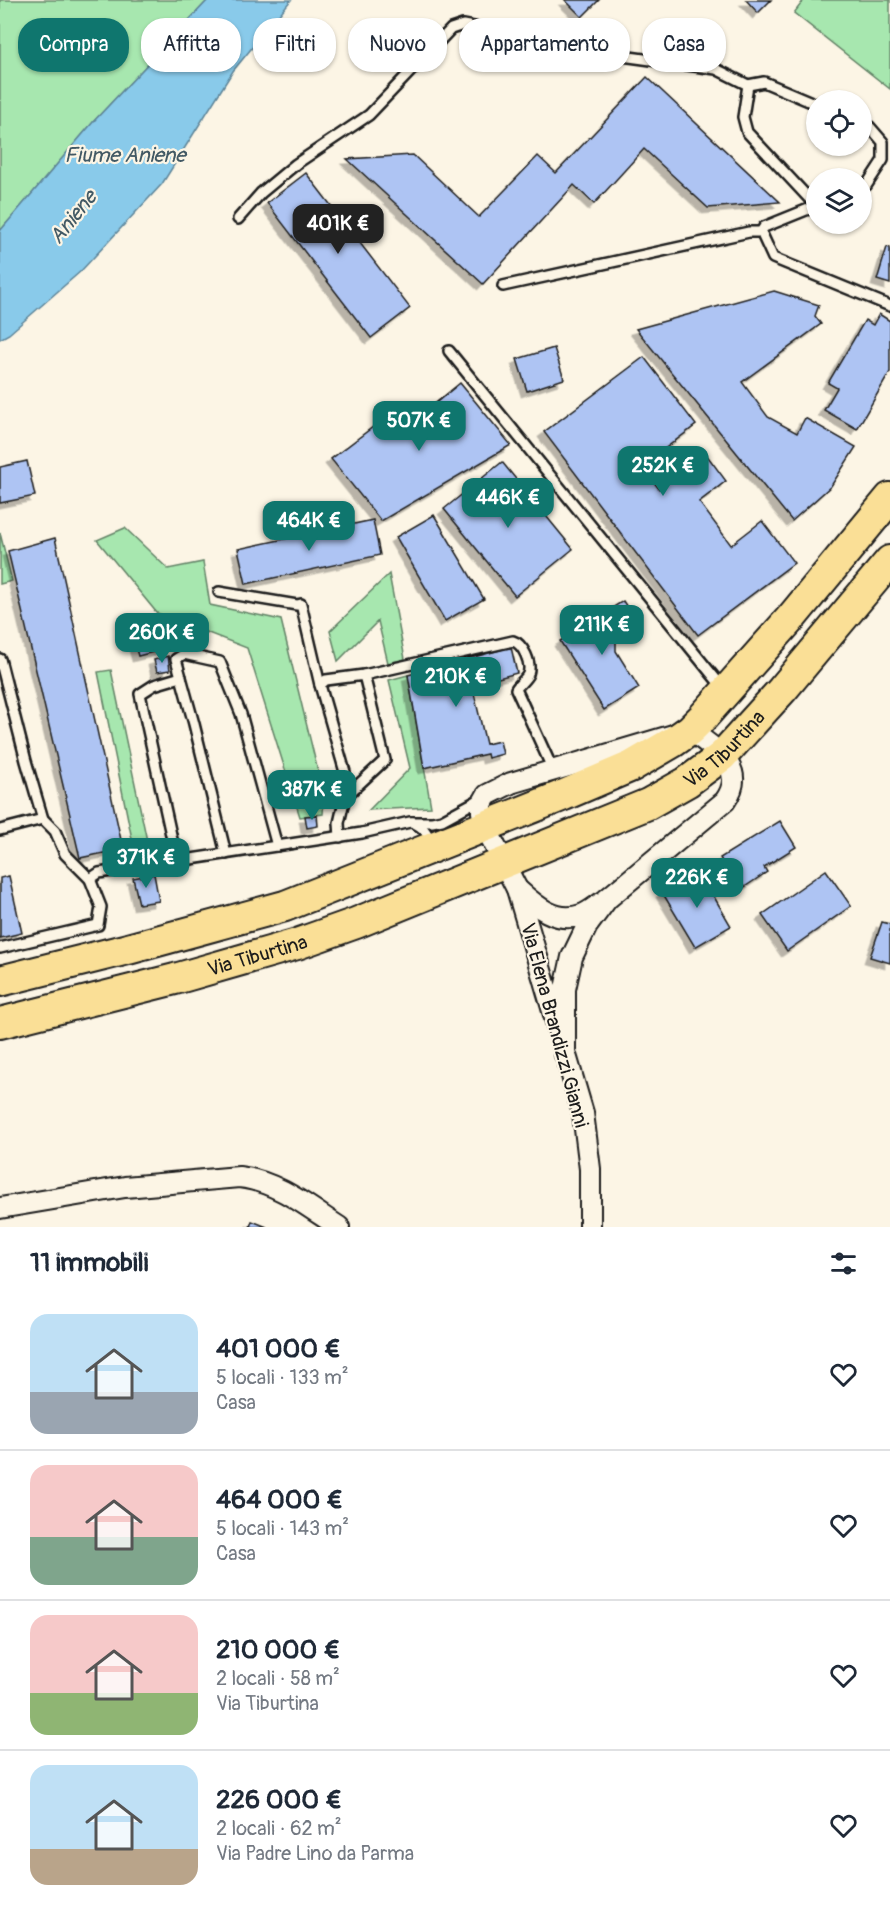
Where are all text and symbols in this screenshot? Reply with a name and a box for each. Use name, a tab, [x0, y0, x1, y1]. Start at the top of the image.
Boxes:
chip: Compra	[18, 18, 129, 72]
chip: Affitta	[141, 18, 241, 72]
chip: Filtri	[253, 18, 336, 72]
chip: Nuovo	[348, 18, 447, 72]
chip: Appartamento	[459, 18, 630, 72]
chip: Casa	[642, 18, 726, 72]
map controls	[806, 90, 872, 234]
button: locate	[806, 90, 872, 156]
water label: Fiume Aniene	[64, 142, 188, 169]
button: layers	[806, 168, 872, 234]
water label: Aniene	[44, 183, 105, 250]
pin: 401K €	[289, 204, 387, 255]
text: 401K €	[307, 211, 369, 236]
pin: 507K €	[370, 401, 468, 452]
text: 507K €	[387, 408, 451, 433]
pin: 252K €	[614, 446, 712, 497]
text: 252K €	[632, 453, 694, 478]
pin: 446K €	[459, 478, 557, 529]
text: 446K €	[476, 485, 540, 510]
pin: 464K €	[260, 501, 358, 552]
text: 464K €	[277, 508, 341, 533]
pin: 211K €	[553, 605, 651, 656]
text: 211K €	[574, 612, 630, 637]
pin: 260K €	[113, 613, 211, 664]
text: 260K €	[129, 620, 195, 645]
pin: 210K €	[407, 657, 505, 708]
text: 210K €	[425, 664, 487, 689]
street label: Via Tiburtina	[679, 705, 771, 793]
pin: 387K €	[263, 770, 361, 821]
text: 387K €	[281, 777, 343, 802]
pin: 371K €	[97, 838, 195, 889]
text: 371K €	[116, 845, 176, 870]
pin: 226K €	[648, 858, 746, 909]
text: 226K €	[665, 865, 729, 890]
street label: Via Elena Brandizzi Gianni	[515, 920, 594, 1130]
street label: Via Tiburtina	[204, 929, 311, 982]
text: 11 immobili	[30, 1247, 148, 1279]
icon: filters	[827, 1247, 860, 1280]
text: 401 000 €	[216, 1333, 341, 1365]
icon: home	[78, 1338, 150, 1410]
icon: heart	[827, 1358, 860, 1391]
text: 5 locali · 133 m²	[216, 1365, 349, 1390]
text: Casa	[216, 1390, 256, 1415]
text: 464 000 €	[216, 1484, 343, 1516]
icon: home	[78, 1489, 150, 1561]
icon: heart	[827, 1509, 860, 1542]
text: 5 locali · 143 m²	[216, 1516, 349, 1541]
text: Casa	[216, 1541, 256, 1566]
text: 210 000 €	[216, 1634, 340, 1666]
icon: home	[78, 1639, 150, 1711]
icon: heart	[827, 1659, 860, 1692]
text: 2 locali · 58 m²	[216, 1666, 340, 1691]
text: Via Tiburtina	[216, 1691, 319, 1716]
text: 226 000 €	[216, 1784, 342, 1816]
icon: home	[78, 1789, 150, 1861]
icon: heart	[827, 1809, 860, 1842]
text: 2 locali · 62 m²	[216, 1816, 342, 1841]
text: Via Padre Lino da Parma	[216, 1841, 414, 1866]

